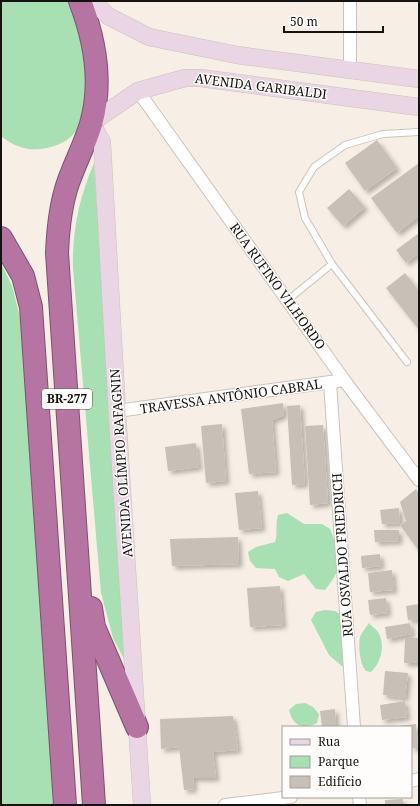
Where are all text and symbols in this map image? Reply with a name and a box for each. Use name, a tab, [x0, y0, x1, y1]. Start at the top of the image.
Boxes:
scale bar	[284, 8, 383, 34]
text: 50 m	[290, 13, 318, 30]
street label: AVENIDA GARIBALDI	[194, 69, 328, 103]
street label: RUA RUFINO VILHORDO	[226, 219, 330, 353]
street label: AVENIDA OLÍMPIO RAFAGNIN	[105, 368, 137, 558]
street label: TRAVESSA ANTÔNIO CABRAL	[139, 374, 323, 418]
road number: BR-277	[42, 389, 92, 409]
street label: RUA OSVALDO FRIEDRICH	[327, 473, 357, 637]
legend	[282, 726, 412, 798]
text: Rua	[318, 733, 340, 750]
text: Parque	[318, 753, 359, 770]
text: Edifício	[318, 773, 362, 790]

